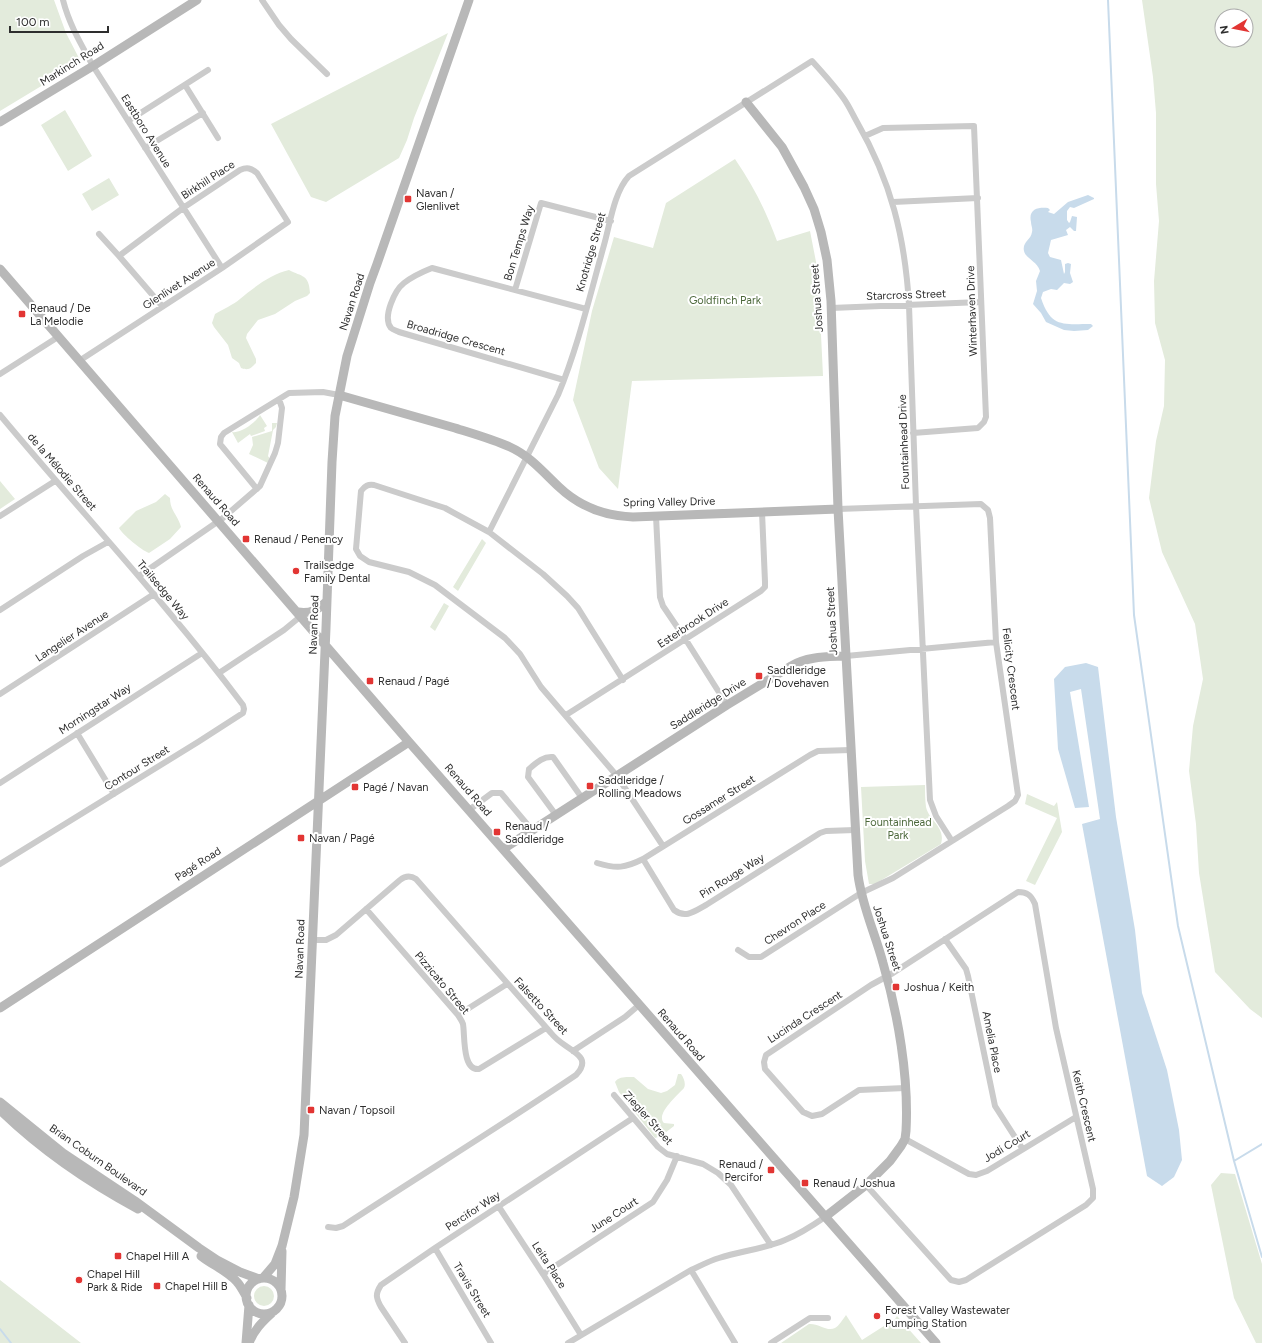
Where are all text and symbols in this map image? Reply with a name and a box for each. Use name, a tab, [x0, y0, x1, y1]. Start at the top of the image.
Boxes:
scale bar	[10, 8, 108, 34]
north arrow	[1214, 8, 1254, 48]
text: 100 m	[16, 15, 50, 29]
text: N	[1218, 24, 1232, 35]
street label: Markinch Road	[38, 39, 106, 89]
street label: Eastboro Avenue	[118, 92, 174, 170]
street label: Birkhill Place	[179, 158, 237, 202]
place label: Navan / Glenlivet	[416, 187, 460, 213]
marker: Navan / Glenlivet	[403, 194, 413, 204]
street label: Bon Temps Way	[501, 203, 537, 282]
street label: Knotridge Street	[573, 211, 609, 293]
street label: Glenlivet Avenue	[140, 256, 218, 312]
street label: Joshua Street	[808, 263, 826, 333]
street label: Winterhaven Drive	[964, 265, 980, 357]
street label: Navan Road	[337, 272, 367, 332]
street label: Starcross Street	[866, 287, 946, 303]
park label: Goldfinch Park	[689, 294, 762, 307]
place label: Renaud / De La Melodie	[30, 302, 91, 328]
marker: Renaud / De La Melodie	[17, 309, 27, 319]
street label: Broadridge Crescent	[405, 318, 507, 358]
street label: Fountainhead Drive	[896, 394, 912, 490]
street label: de la Mélodie Street	[25, 431, 99, 513]
street label: Renaud Road	[190, 471, 242, 529]
street label: Spring Valley Drive	[623, 495, 715, 509]
place label: Renaud / Penency	[254, 533, 343, 546]
marker: Renaud / Penency	[241, 534, 251, 544]
street label: Trailsedge Way	[134, 557, 192, 623]
place label: Trailsedge Family Dental	[304, 559, 370, 585]
marker: Trailsedge Family Dental	[291, 566, 301, 576]
street label: Joshua Street	[824, 586, 840, 656]
street label: Navan Road	[306, 595, 322, 655]
street label: Esterbrook Drive	[655, 595, 731, 651]
street label: Langelier Avenue	[33, 608, 111, 664]
street label: Felicity Crescent	[999, 627, 1023, 711]
place label: Saddleridge / Dovehaven	[767, 664, 829, 690]
marker: Saddleridge / Dovehaven	[754, 671, 764, 681]
place label: Renaud / Pagé	[378, 675, 449, 688]
street label: Saddleridge Drive	[668, 675, 748, 733]
marker: Renaud / Pagé	[365, 676, 375, 686]
street label: Morningstar Way	[56, 681, 134, 737]
street label: Contour Street	[102, 743, 172, 793]
street label: Renaud Road	[442, 761, 494, 819]
street label: Gossamer Street	[680, 772, 758, 828]
place label: Saddleridge / Rolling Meadows	[598, 774, 681, 800]
place label: Pagé / Navan	[363, 781, 428, 794]
marker: Saddleridge / Rolling Meadows	[585, 781, 595, 791]
marker: Pagé / Navan	[350, 782, 360, 792]
park label: Fountainhead Park	[864, 816, 932, 842]
place label: Renaud / Saddleridge	[505, 820, 564, 846]
marker: Renaud / Saddleridge	[492, 827, 502, 837]
place label: Navan / Pagé	[309, 832, 374, 845]
marker: Navan / Pagé	[296, 833, 306, 843]
street label: Pagé Road	[172, 844, 224, 884]
street label: Pin Rouge Way	[697, 851, 767, 901]
street label: Chevron Place	[762, 898, 828, 948]
street label: Joshua Street	[870, 903, 904, 973]
street label: Navan Road	[292, 919, 308, 979]
street label: Pizzicato Street	[412, 949, 472, 1017]
street label: Falsetto Street	[511, 975, 571, 1037]
place label: Joshua / Keith	[904, 981, 974, 994]
marker: Joshua / Keith	[891, 982, 901, 992]
street label: Lucinda Crescent	[765, 988, 845, 1046]
street label: Renaud Road	[655, 1006, 707, 1064]
street label: Amelia Place	[980, 1010, 1004, 1074]
street label: Keith Crescent	[1069, 1069, 1099, 1143]
street label: Ziegler Street	[621, 1088, 675, 1148]
place label: Navan / Topsoil	[319, 1104, 395, 1117]
marker: Navan / Topsoil	[306, 1105, 316, 1115]
street label: Brian Coburn Boulevard	[47, 1121, 149, 1199]
street label: Jodi Court	[981, 1127, 1033, 1165]
place label: Renaud / Percifor	[719, 1158, 764, 1184]
marker: Renaud / Percifor	[766, 1165, 776, 1175]
place label: Renaud / Joshua	[813, 1177, 895, 1190]
marker: Renaud / Joshua	[800, 1178, 810, 1188]
street label: Percifor Way	[443, 1188, 503, 1234]
street label: June Court	[587, 1195, 641, 1235]
street label: Leita Place	[529, 1239, 569, 1291]
place label: Chapel Hill A	[126, 1250, 190, 1263]
marker: Chapel Hill A	[113, 1251, 123, 1261]
street label: Travis Street	[451, 1260, 493, 1320]
place label: Chapel Hill Park & Ride	[87, 1268, 142, 1294]
marker: Chapel Hill Park & Ride	[74, 1275, 84, 1285]
place label: Chapel Hill B	[165, 1280, 228, 1293]
marker: Chapel Hill B	[152, 1281, 162, 1291]
place label: Forest Valley Wastewater Pumping Station	[885, 1304, 1010, 1330]
marker: Forest Valley Wastewater Pumping Station	[872, 1311, 882, 1321]

